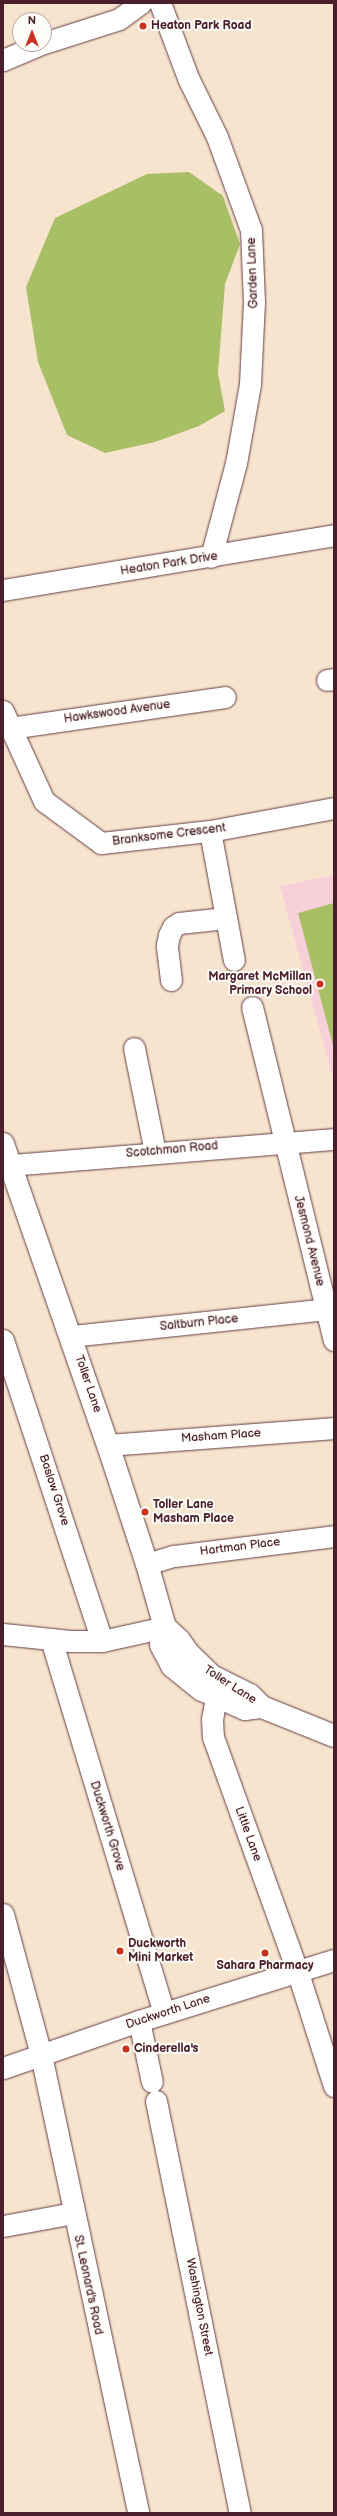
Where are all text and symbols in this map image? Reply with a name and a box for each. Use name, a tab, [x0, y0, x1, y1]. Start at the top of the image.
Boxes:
north arrow	[12, 12, 52, 52]
text: N	[28, 14, 36, 27]
place label: Heaton Park Road	[151, 19, 251, 33]
marker: Heaton Park Road	[138, 21, 148, 31]
street label: Garden Lane	[245, 237, 261, 309]
street label: Heaton Park Drive	[119, 549, 219, 579]
street label: Hawkswood Avenue	[63, 697, 171, 727]
street label: Branksome Crescent	[111, 821, 227, 849]
place label: Margaret McMillan Primary School	[208, 970, 312, 998]
marker: Margaret McMillan Primary School	[315, 979, 325, 989]
street label: Scotchman Road	[125, 1139, 219, 1161]
street label: Jesmond Avenue	[291, 1194, 327, 1288]
street label: Saltburn Place	[159, 1312, 239, 1334]
street label: Toller Lane	[71, 1353, 105, 1415]
street label: Masham Place	[181, 1426, 261, 1446]
street label: Baslow Grove	[36, 1453, 72, 1527]
place label: Toller Lane Masham Place	[153, 1498, 234, 1526]
marker: Toller Lane Masham Place	[140, 1507, 150, 1517]
street label: Hartman Place	[199, 1535, 281, 1559]
street label: Toller Lane	[201, 1663, 259, 1707]
street label: Duckworth Grove	[87, 1779, 127, 1873]
street label: Little Lane	[231, 1805, 265, 1863]
place label: Duckworth Mini Market	[128, 1937, 193, 1965]
marker: Duckworth Mini Market	[115, 1946, 125, 1956]
marker: Sahara Pharmacy	[260, 1948, 270, 1958]
place label: Sahara Pharmacy	[216, 1959, 314, 1973]
street label: Duckworth Lane	[124, 1992, 212, 2032]
place label: Cinderella's	[134, 2042, 198, 2056]
marker: Cinderella's	[121, 2044, 131, 2054]
street label: St. Leonard's Road	[70, 2234, 106, 2336]
street label: Washington Street	[182, 2257, 216, 2357]

